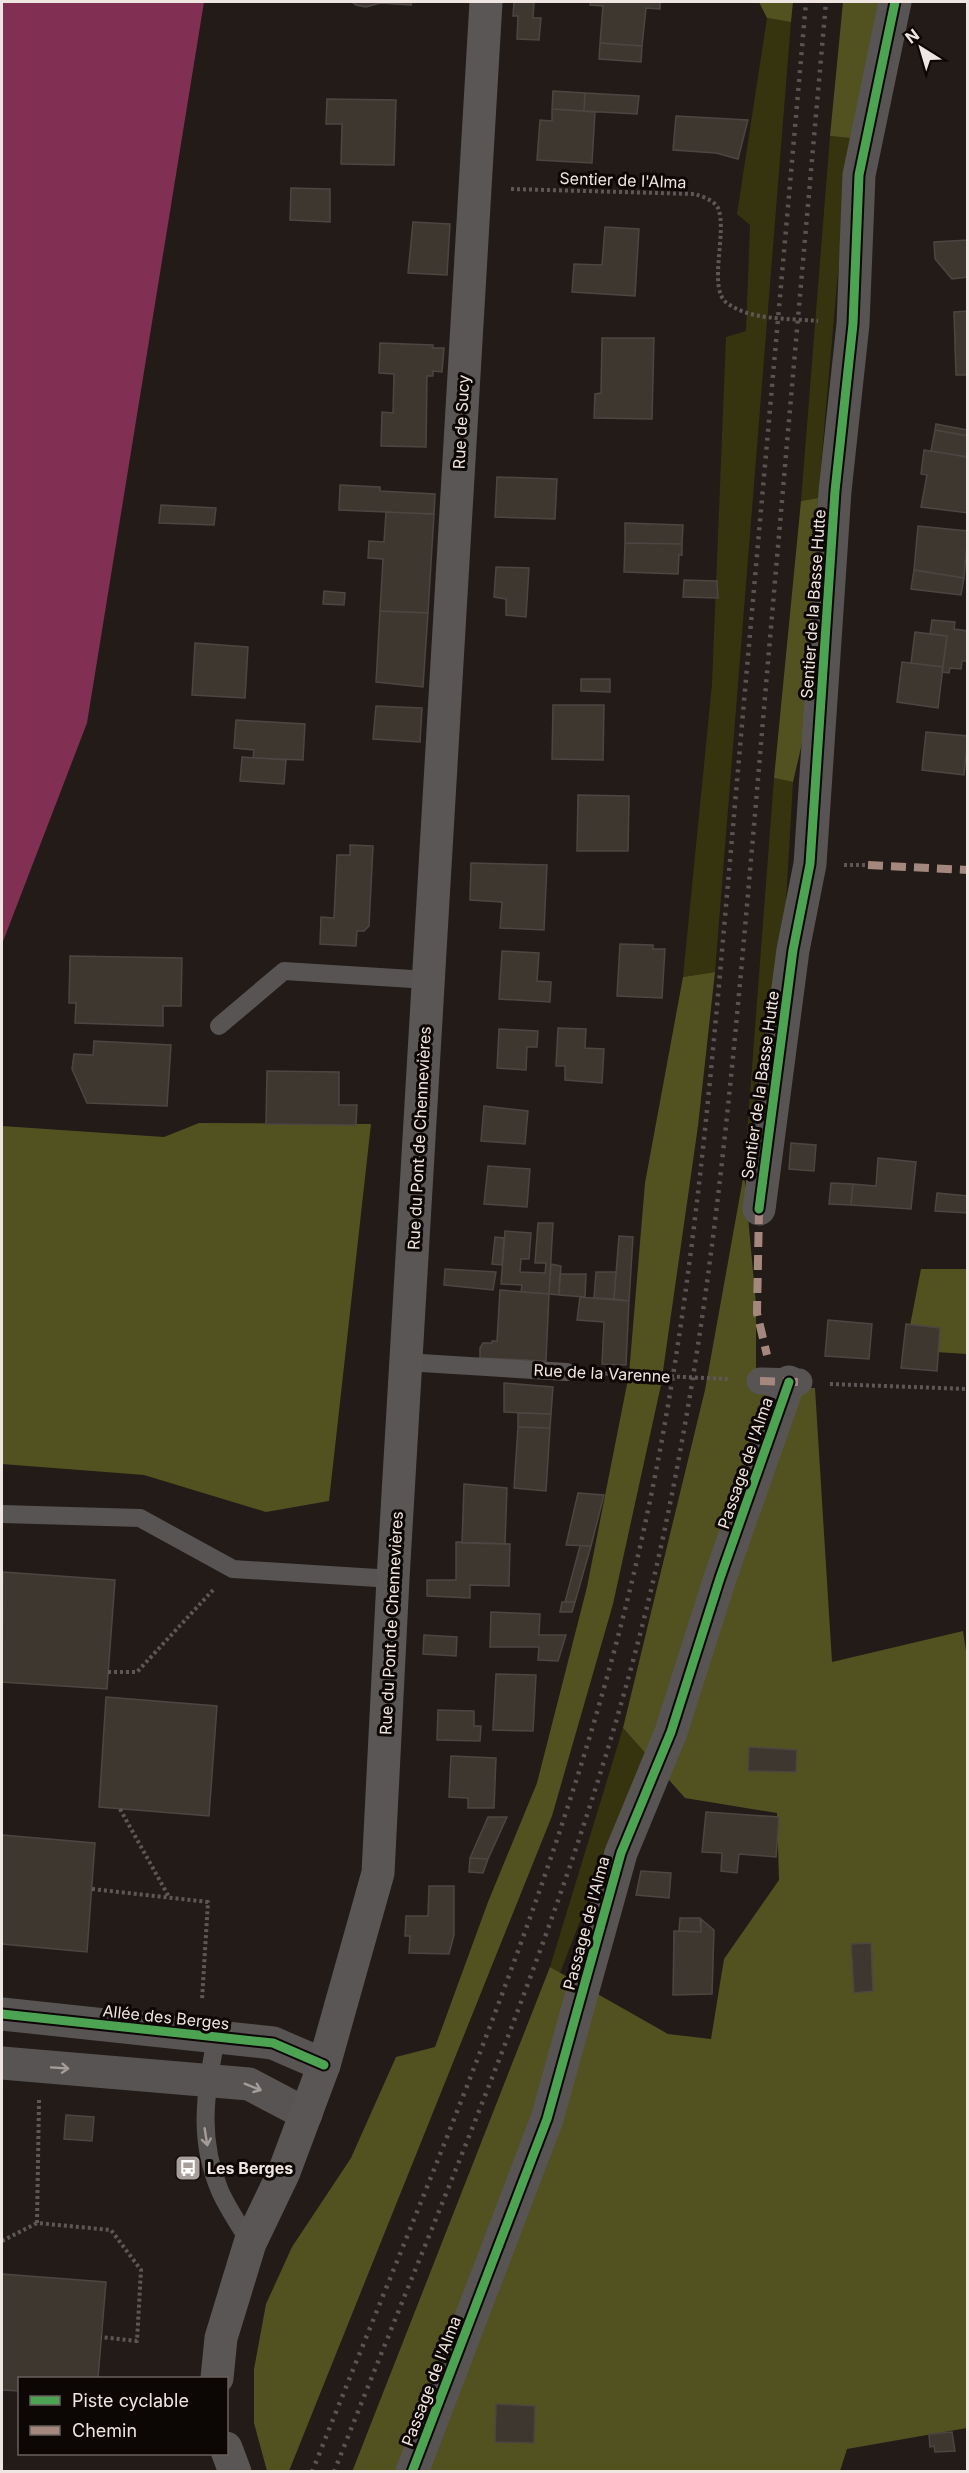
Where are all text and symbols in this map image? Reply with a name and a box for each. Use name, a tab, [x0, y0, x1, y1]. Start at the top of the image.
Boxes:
north arrow	[891, 18, 951, 78]
text: N	[901, 24, 923, 48]
street label: Sentier de l'Alma	[559, 168, 687, 192]
street label: Rue de Sucy	[449, 374, 473, 470]
street label: Sentier de la Basse Hutte	[796, 509, 830, 699]
street label: Sentier de la Basse Hutte	[737, 990, 783, 1180]
street label: Rue du Pont de Chennevières	[403, 1026, 435, 1250]
street label: Rue de la Varenne	[533, 1359, 671, 1387]
street label: Passage de l'Alma	[713, 1395, 777, 1531]
street label: Rue du Pont de Chennevières	[375, 1511, 407, 1735]
street label: Passage de l'Alma	[559, 1854, 613, 1992]
street label: Allée des Berges	[102, 2000, 230, 2034]
one-way arrow	[49, 2063, 69, 2074]
one-way arrow	[244, 2082, 262, 2093]
one-way arrow	[201, 2127, 212, 2147]
bus stop icon: Les Berges	[173, 2153, 203, 2183]
place label: Les Berges	[207, 2158, 293, 2178]
street label: Passage de l'Alma	[397, 2313, 465, 2449]
legend	[18, 2377, 228, 2455]
text: Piste cyclable	[72, 2390, 189, 2411]
text: Chemin	[72, 2420, 137, 2441]

